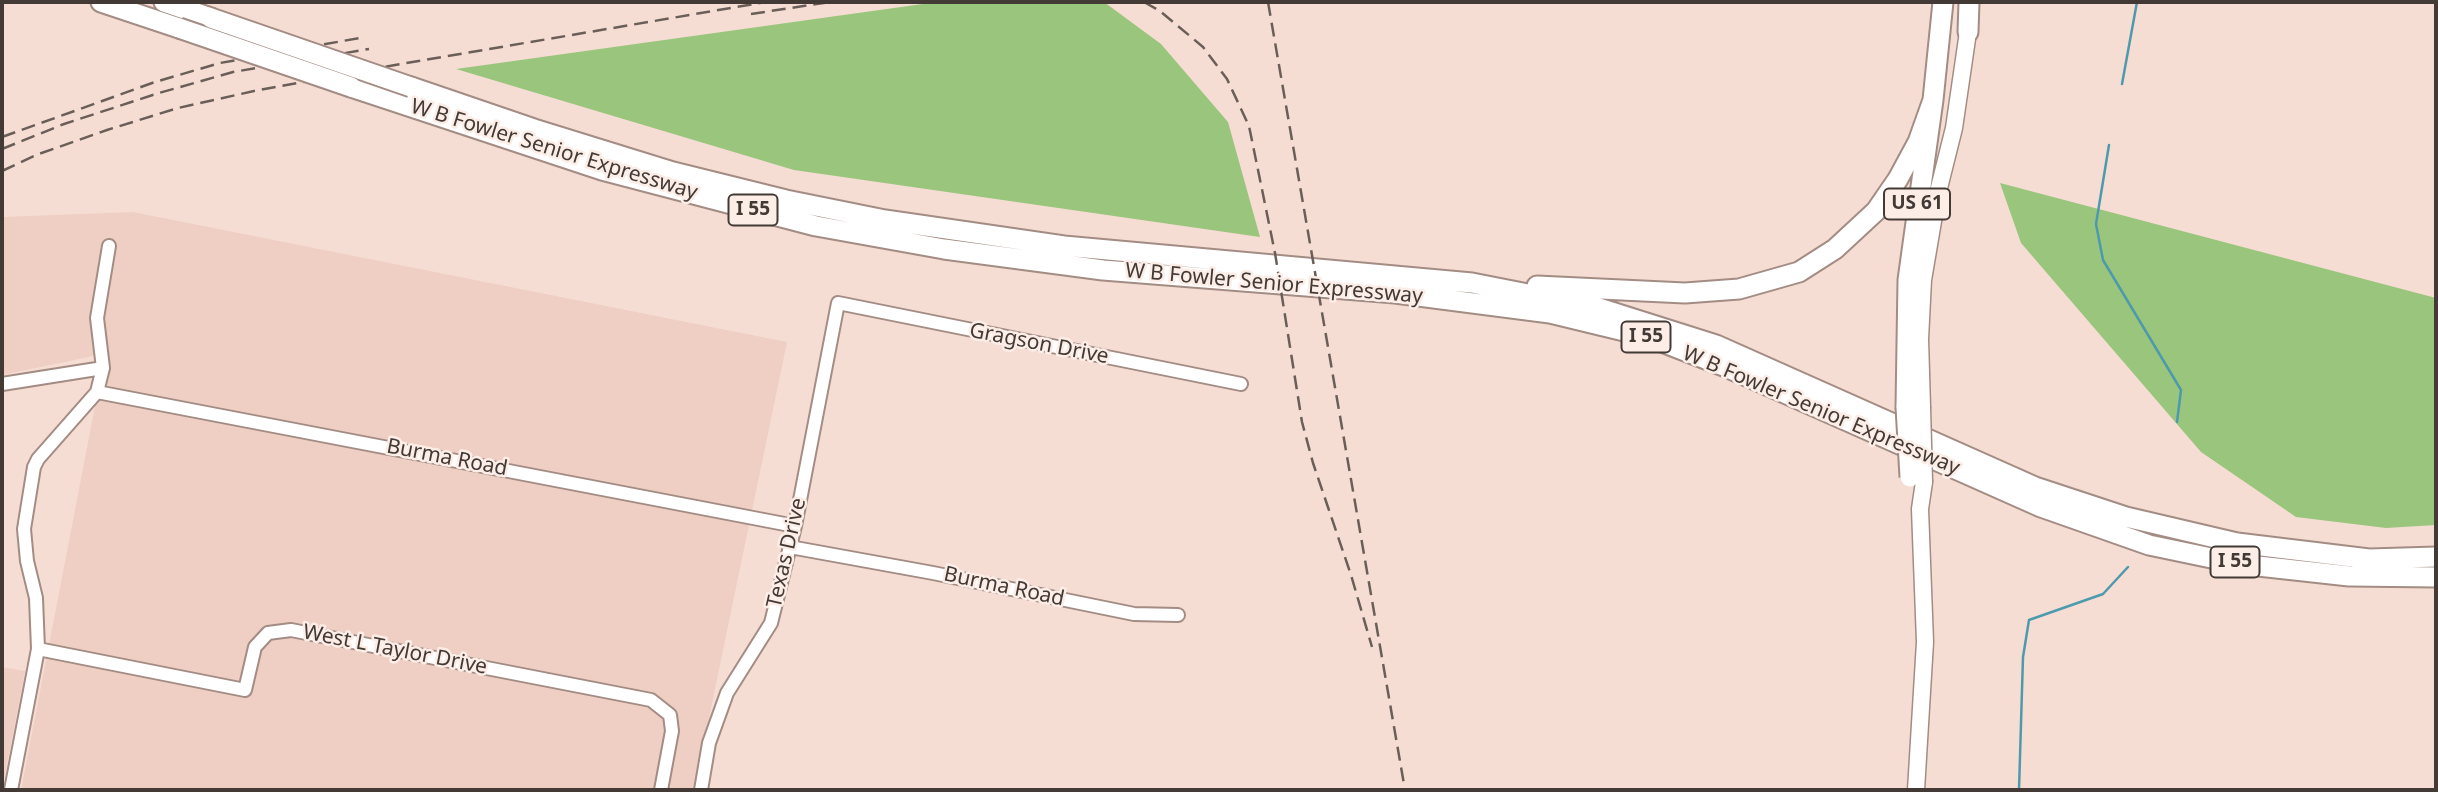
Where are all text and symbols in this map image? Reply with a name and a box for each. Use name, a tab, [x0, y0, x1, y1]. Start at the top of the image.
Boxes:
street label: W B Fowler Senior Expressway	[407, 94, 701, 206]
road number: US 61	[1884, 188, 1950, 220]
road number: I 55	[728, 194, 778, 226]
street label: W B Fowler Senior Expressway	[1124, 258, 1424, 310]
street label: Gragson Drive	[967, 318, 1111, 370]
road number: I 55	[1622, 322, 1670, 352]
street label: W B Fowler Senior Expressway	[1679, 341, 1963, 481]
street label: Burma Road	[384, 434, 510, 482]
street label: Texas Drive	[762, 496, 812, 610]
road number: I 55	[2210, 547, 2260, 578]
street label: Burma Road	[941, 562, 1067, 612]
street label: West L Taylor Drive	[301, 620, 489, 680]

